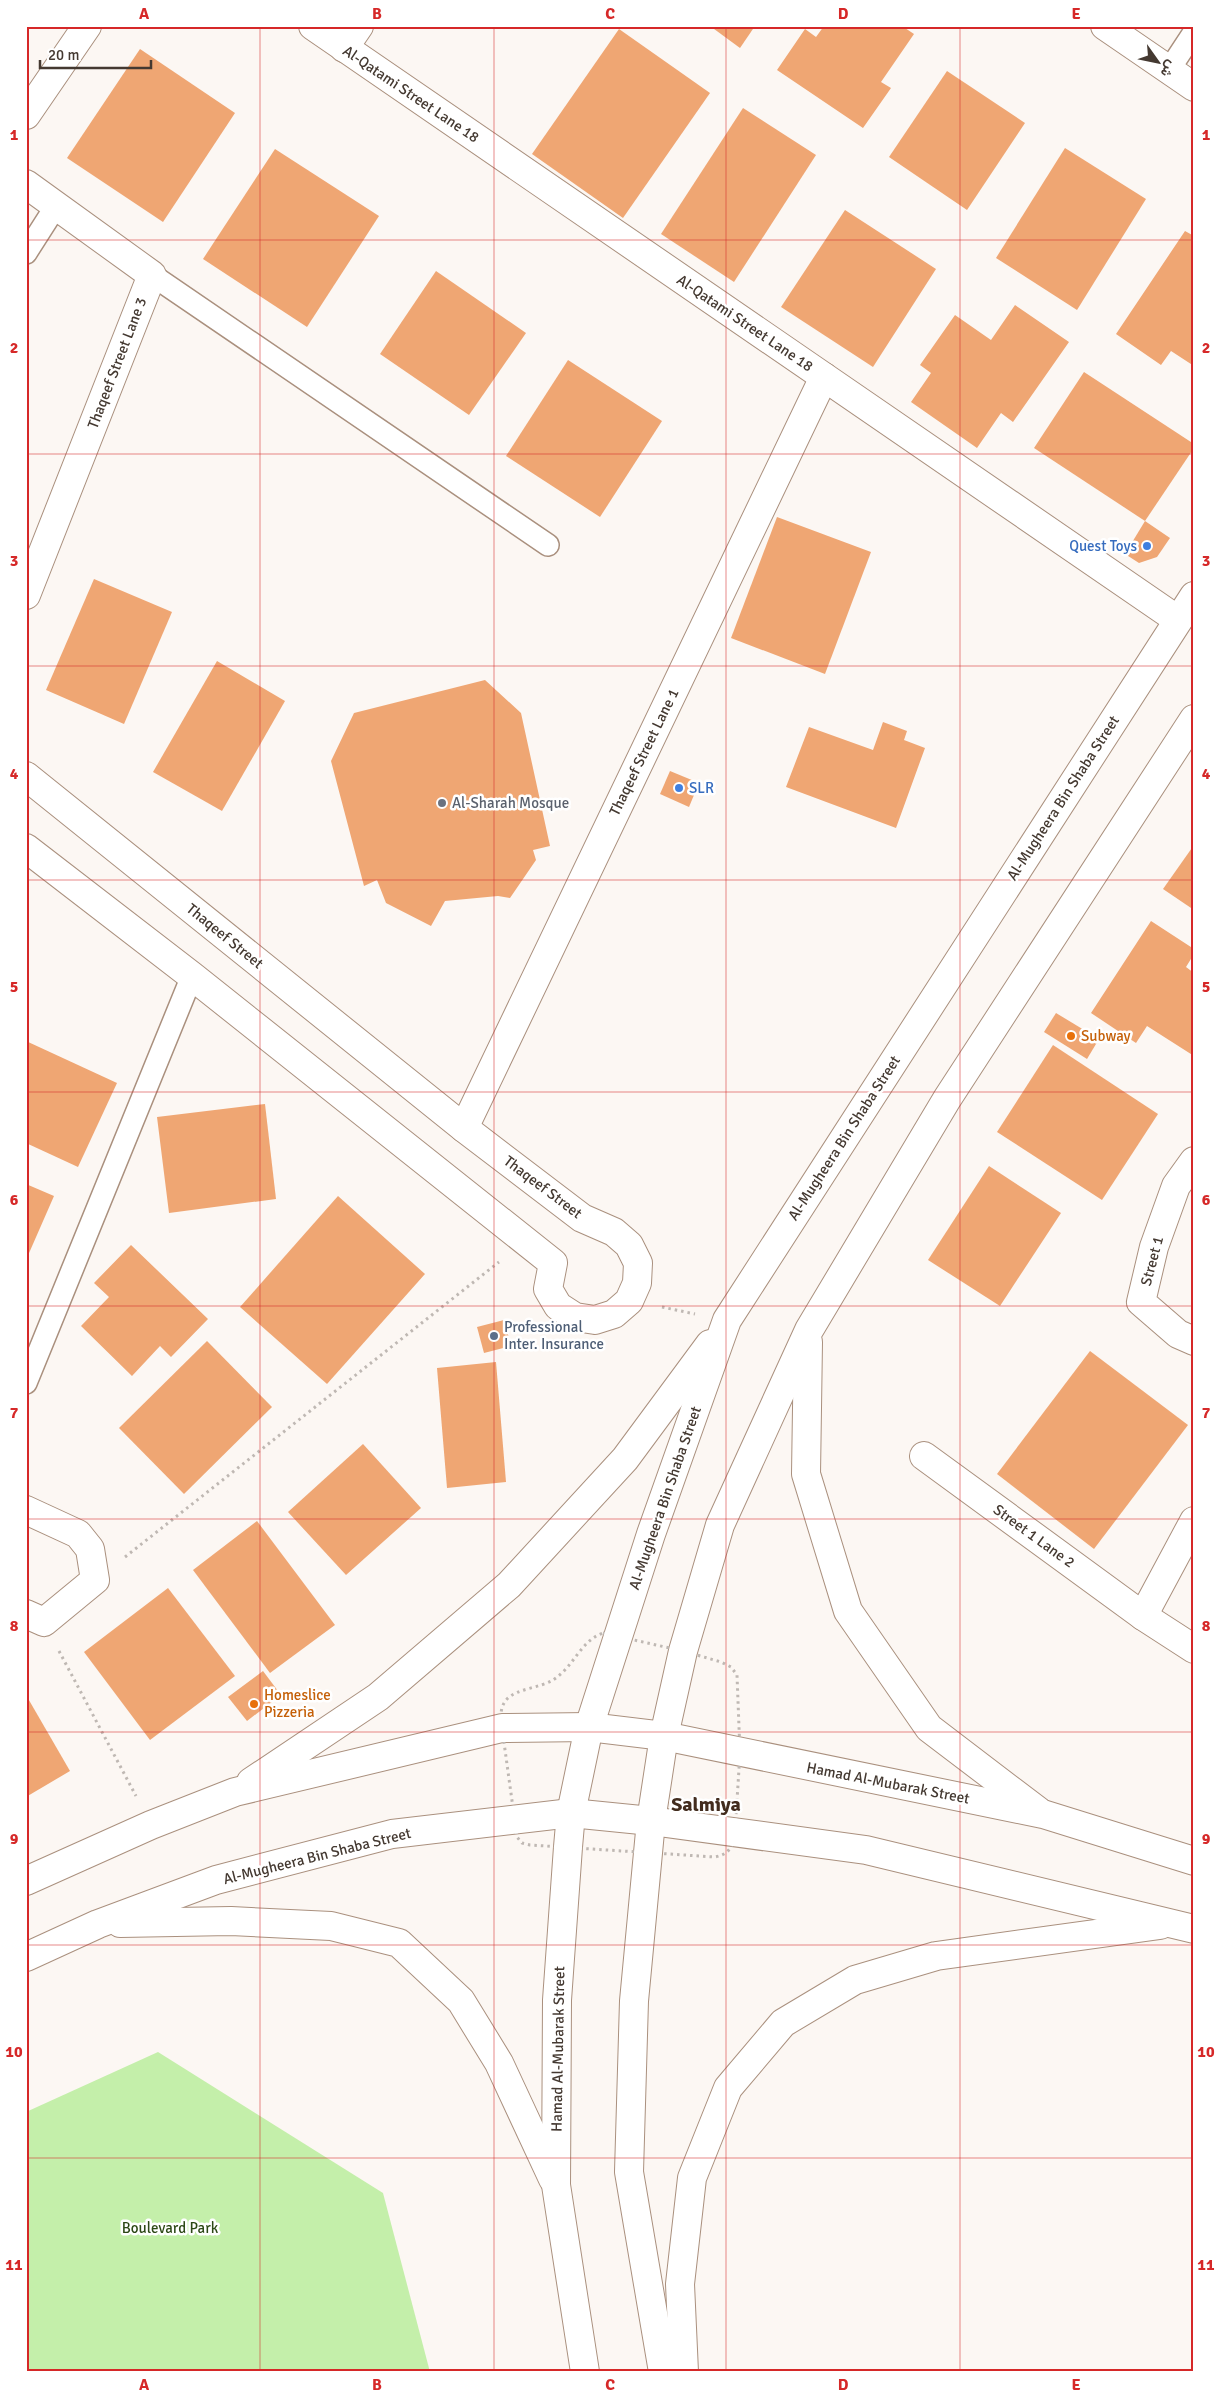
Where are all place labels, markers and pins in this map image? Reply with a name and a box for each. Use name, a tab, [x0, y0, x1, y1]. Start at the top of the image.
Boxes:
place label: Quest Toys	[1069, 537, 1137, 555]
marker: Quest Toys	[1141, 540, 1153, 552]
place label: SLR	[689, 779, 714, 797]
marker: SLR	[673, 782, 685, 794]
place label: Al-Sharah Mosque	[452, 794, 569, 812]
marker: Al-Sharah Mosque	[436, 797, 448, 809]
place label: Subway	[1081, 1027, 1131, 1045]
marker: Subway	[1065, 1030, 1077, 1042]
place label: Professional Inter. Insurance	[504, 1318, 604, 1353]
marker: Professional Inter. Insurance	[488, 1330, 500, 1342]
place label: Homeslice Pizzeria	[264, 1686, 331, 1721]
marker: Homeslice Pizzeria	[248, 1698, 260, 1710]

